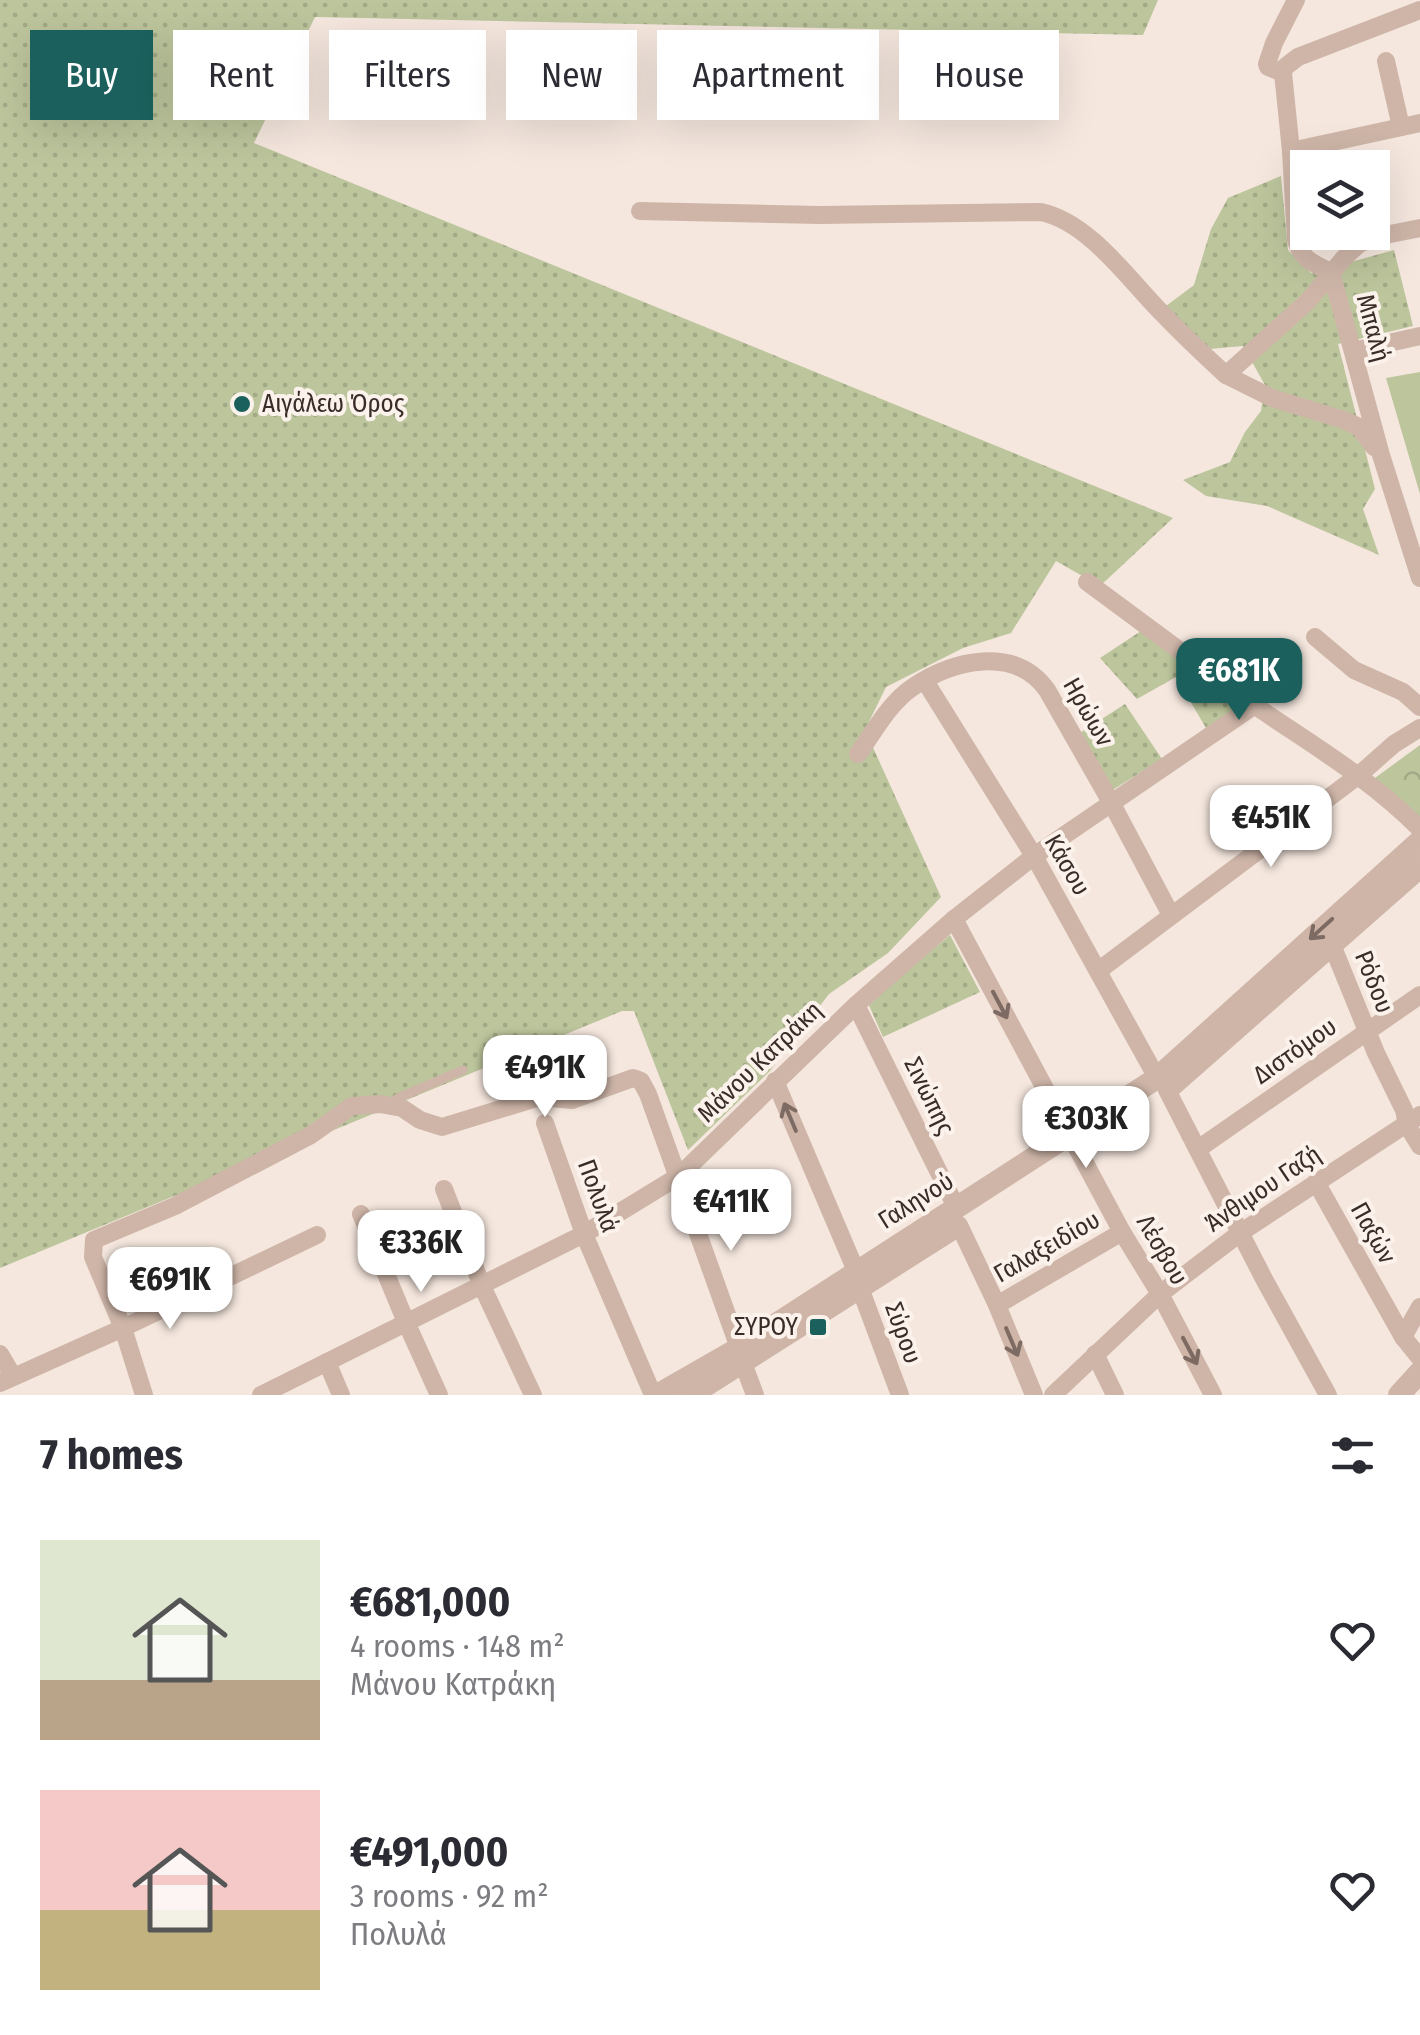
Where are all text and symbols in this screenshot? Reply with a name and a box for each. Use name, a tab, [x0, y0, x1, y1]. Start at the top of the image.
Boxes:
chip: Buy	[30, 30, 153, 120]
chip: Rent	[173, 30, 309, 120]
chip: Filters	[329, 30, 486, 120]
chip: New	[506, 30, 637, 120]
chip: Apartment	[657, 30, 879, 120]
chip: House	[899, 30, 1059, 120]
map controls	[1290, 150, 1390, 250]
button: layers	[1290, 150, 1390, 250]
street label: Μπαλή	[1350, 291, 1396, 365]
place label: Αιγάλεω Όρος	[262, 389, 405, 419]
marker: Αιγάλεω Όρος	[231, 393, 253, 415]
pin: €681K	[1169, 638, 1309, 723]
text: €681K	[1198, 651, 1280, 689]
street label: Ηρώων	[1056, 672, 1120, 752]
pin: €451K	[1201, 785, 1341, 870]
text: €451K	[1232, 798, 1310, 836]
street label: Κάσου	[1038, 829, 1096, 901]
one-way arrow	[1309, 917, 1334, 940]
street label: Ρόδου	[1348, 946, 1400, 1018]
one-way arrow	[990, 989, 1010, 1019]
street label: Μάνου Κατράκη	[692, 995, 828, 1129]
street label: Διστόμου	[1247, 1011, 1343, 1091]
pin: €491K	[475, 1035, 615, 1120]
text: €491K	[505, 1048, 585, 1086]
street label: Σινώπης	[897, 1052, 961, 1140]
pin: €303K	[1016, 1086, 1156, 1171]
text: €303K	[1044, 1099, 1128, 1137]
one-way arrow	[780, 1102, 798, 1133]
street label: Άνθιμου Γαζή	[1199, 1139, 1327, 1239]
street label: Πολυλά	[571, 1155, 625, 1237]
street label: Γαληνού	[873, 1166, 959, 1236]
pin: €411K	[661, 1169, 801, 1254]
text: €411K	[693, 1182, 769, 1220]
street label: Παξών	[1344, 1197, 1402, 1269]
street label: Γαλαξειδίου	[989, 1205, 1105, 1289]
pin: €336K	[351, 1210, 491, 1295]
street label: Λέσβου	[1130, 1210, 1194, 1290]
text: €336K	[380, 1223, 462, 1261]
pin: €691K	[100, 1247, 240, 1332]
text: €691K	[129, 1260, 211, 1298]
street label: Σύρου	[878, 1298, 928, 1368]
place label: ΣΥΡΟΥ	[734, 1312, 799, 1342]
marker: ΣΥΡΟΥ	[807, 1316, 829, 1338]
one-way arrow	[1004, 1326, 1022, 1356]
one-way arrow	[1180, 1335, 1200, 1365]
icon: filters	[1325, 1428, 1380, 1483]
text: 7 homes	[40, 1430, 183, 1480]
text: €681,000	[350, 1577, 510, 1627]
icon: home	[120, 1580, 240, 1700]
icon: heart	[1325, 1613, 1380, 1668]
text: 4 rooms · 148 m²	[350, 1627, 565, 1665]
text: Μάνου Κατράκη	[350, 1665, 556, 1703]
text: €491,000	[350, 1827, 509, 1877]
icon: home	[120, 1830, 240, 1950]
icon: heart	[1325, 1863, 1380, 1918]
text: 3 rooms · 92 m²	[350, 1877, 549, 1915]
text: Πολυλά	[350, 1915, 447, 1953]

